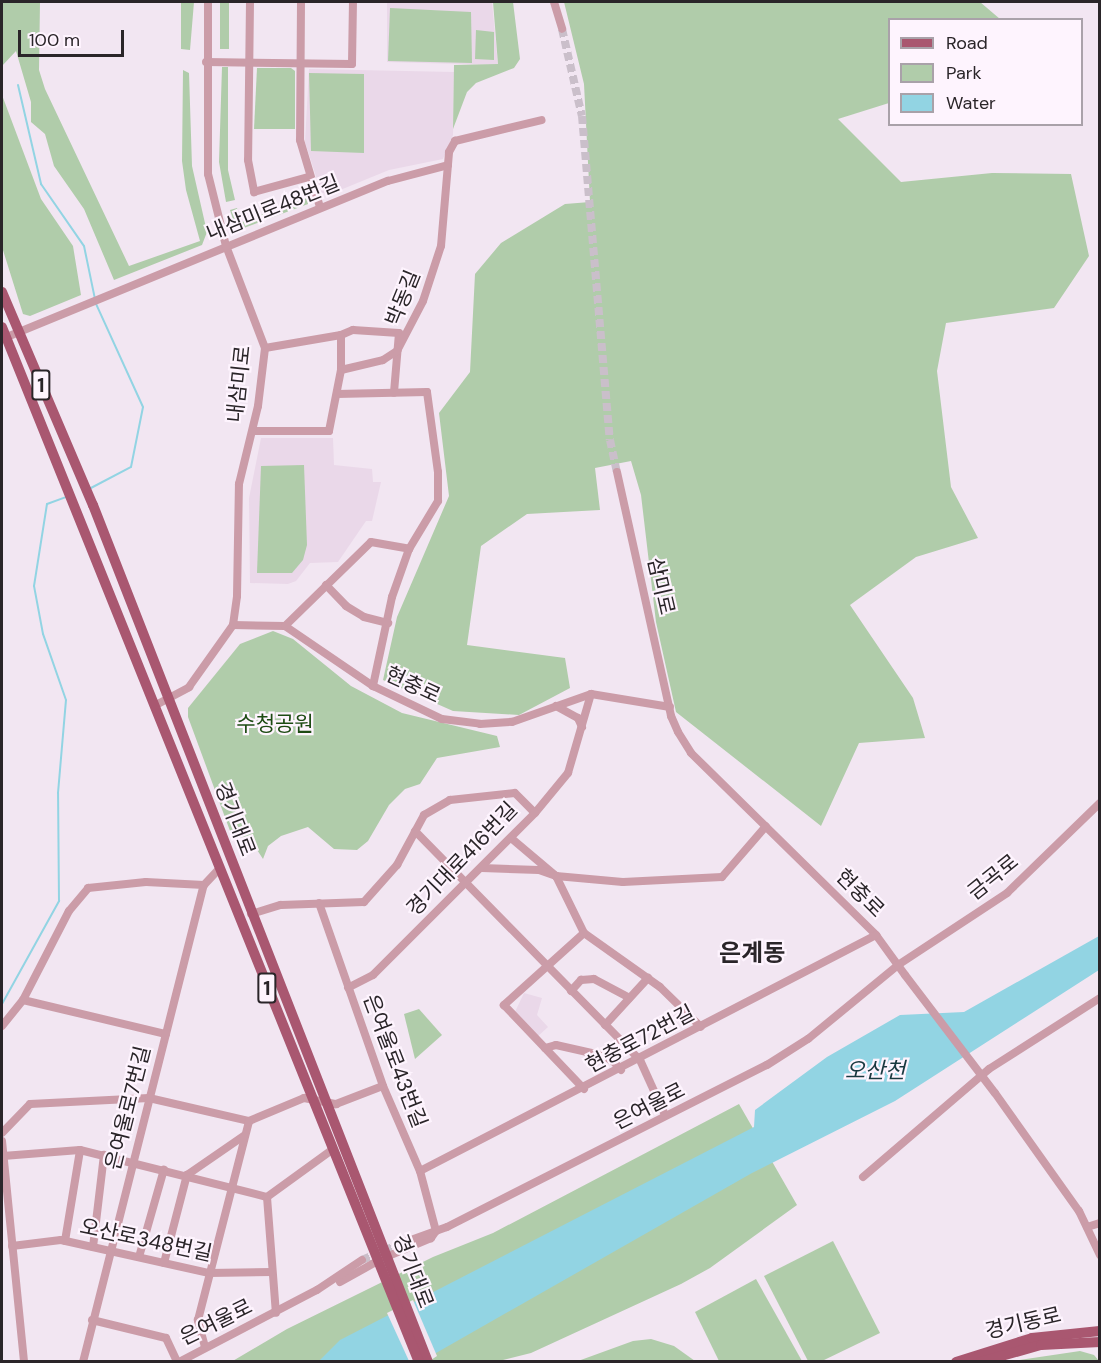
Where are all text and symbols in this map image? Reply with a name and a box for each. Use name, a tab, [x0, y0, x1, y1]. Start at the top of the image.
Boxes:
scale bar	[21, 18, 128, 56]
legend	[888, 18, 1083, 126]
text: 100 m	[29, 28, 80, 52]
text: Road	[946, 31, 988, 55]
text: Park	[946, 61, 982, 85]
text: Water	[946, 91, 996, 115]
street label: 내삼미로48번길	[203, 170, 343, 246]
street label: 박동길	[380, 266, 426, 330]
street label: 내삼미로	[222, 344, 256, 424]
road number: 1	[30, 368, 51, 402]
street label: 삼미로	[642, 555, 680, 617]
street label: 현충로	[381, 661, 445, 709]
park label: 수청공원	[236, 711, 314, 737]
street label: 경기대로	[209, 778, 261, 860]
street label: 경기대로416번길	[401, 797, 523, 921]
street label: 금곡로	[963, 849, 1023, 905]
street label: 현충로	[831, 864, 889, 922]
district label: 은계동	[719, 939, 785, 967]
road number: 1	[256, 971, 278, 1005]
street label: 은여울로43번길	[358, 991, 432, 1131]
street label: 현충로72번길	[581, 1000, 699, 1078]
street label: 은여울로7번길	[100, 1043, 156, 1173]
water label: 오산천	[845, 1058, 905, 1084]
street label: 은여울로	[609, 1077, 689, 1135]
street label: 오산로348번길	[78, 1214, 214, 1266]
street label: 경기대로	[387, 1230, 439, 1312]
street label: 은여울로	[176, 1294, 256, 1350]
street label: 경기동로	[983, 1302, 1063, 1344]

